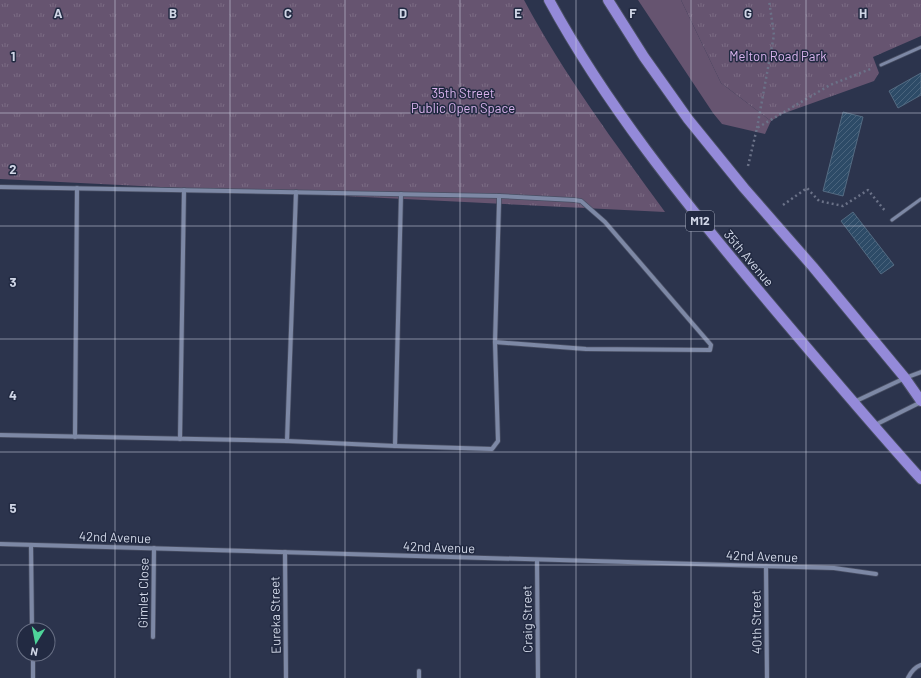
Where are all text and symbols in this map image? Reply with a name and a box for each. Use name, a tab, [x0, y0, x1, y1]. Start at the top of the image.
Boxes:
text: A	[54, 5, 63, 21]
text: B	[169, 5, 177, 21]
text: C	[284, 5, 292, 21]
text: D	[399, 5, 407, 21]
text: E	[514, 5, 522, 21]
text: F	[629, 5, 637, 21]
text: G	[744, 5, 752, 21]
text: H	[859, 5, 867, 21]
text: 1	[11, 48, 15, 64]
park label: Melton Road Park	[729, 48, 827, 64]
park label: 35th Street Public Open Space	[411, 85, 515, 116]
text: 2	[9, 161, 17, 177]
road number: M12	[686, 211, 714, 231]
street label: 35th Avenue	[721, 226, 777, 290]
text: 3	[9, 274, 17, 290]
text: 4	[9, 387, 17, 403]
text: 5	[9, 500, 17, 516]
street label: 42nd Avenue	[79, 528, 151, 546]
street label: 42nd Avenue	[403, 538, 475, 556]
street label: 42nd Avenue	[726, 547, 798, 565]
street label: Gimlet Close	[134, 558, 152, 628]
street label: Eureka Street	[266, 576, 284, 654]
street label: Craig Street	[518, 585, 536, 653]
street label: 40th Street	[747, 590, 765, 654]
north arrow	[16, 622, 56, 662]
text: N	[29, 645, 39, 659]

